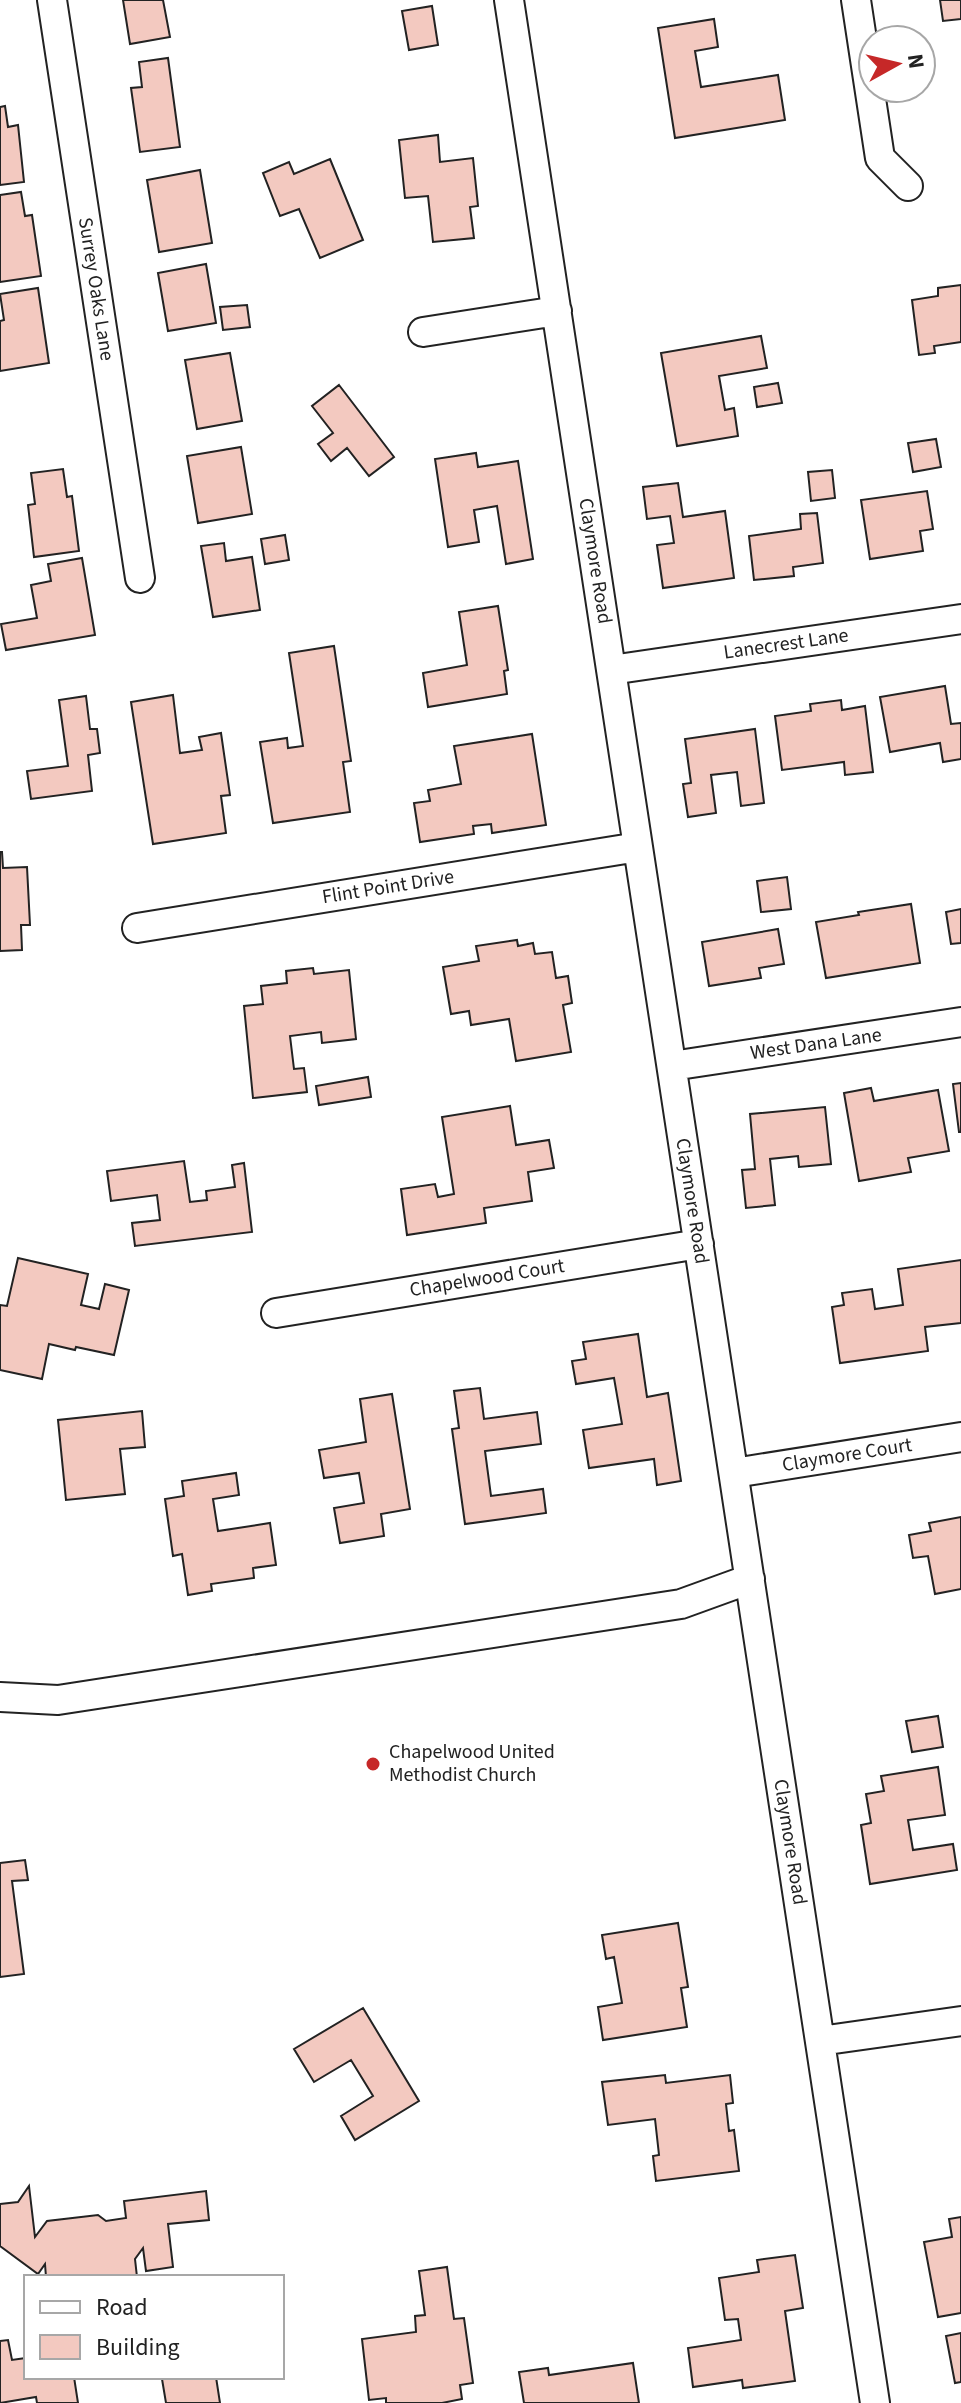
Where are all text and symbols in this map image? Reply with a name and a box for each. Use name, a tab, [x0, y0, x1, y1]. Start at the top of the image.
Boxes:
north arrow	[857, 24, 937, 104]
text: N	[899, 52, 933, 71]
street label: Surrey Oaks Lane	[71, 215, 121, 363]
street label: Claymore Road	[571, 496, 619, 626]
street label: Lanecrest Lane	[722, 621, 850, 667]
street label: Flint Point Drive	[320, 863, 456, 911]
street label: West Dana Lane	[748, 1021, 884, 1067]
street label: Claymore Road	[668, 1136, 716, 1266]
street label: Chapelwood Court	[408, 1252, 567, 1304]
street label: Claymore Court	[780, 1431, 914, 1479]
place label: Chapelwood United Methodist Church	[389, 1738, 555, 1789]
marker: Chapelwood United Methodist Church	[364, 1755, 382, 1773]
street label: Claymore Road	[766, 1777, 814, 1907]
legend	[24, 2275, 284, 2379]
text: Road	[96, 2290, 148, 2325]
text: Building	[96, 2330, 180, 2365]

